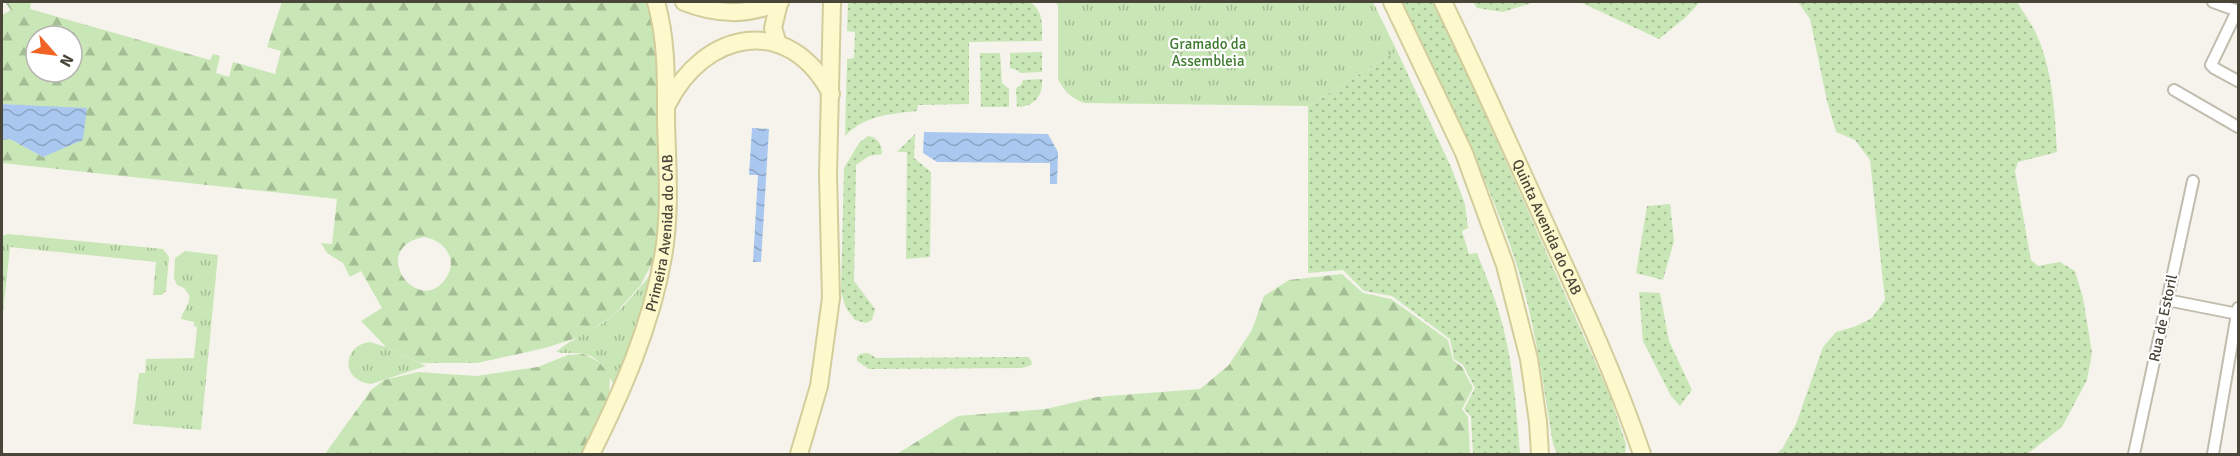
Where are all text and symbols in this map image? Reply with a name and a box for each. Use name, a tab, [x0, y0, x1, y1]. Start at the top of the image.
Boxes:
north arrow	[24, 24, 84, 84]
park label: Gramado da Assembleia	[1170, 35, 1246, 70]
text: N	[55, 51, 78, 70]
street label: Primeira Avenida do CAB	[641, 154, 677, 314]
street label: Quinta Avenida do CAB	[1508, 156, 1586, 298]
street label: Rua de Estoril	[2145, 273, 2181, 363]

